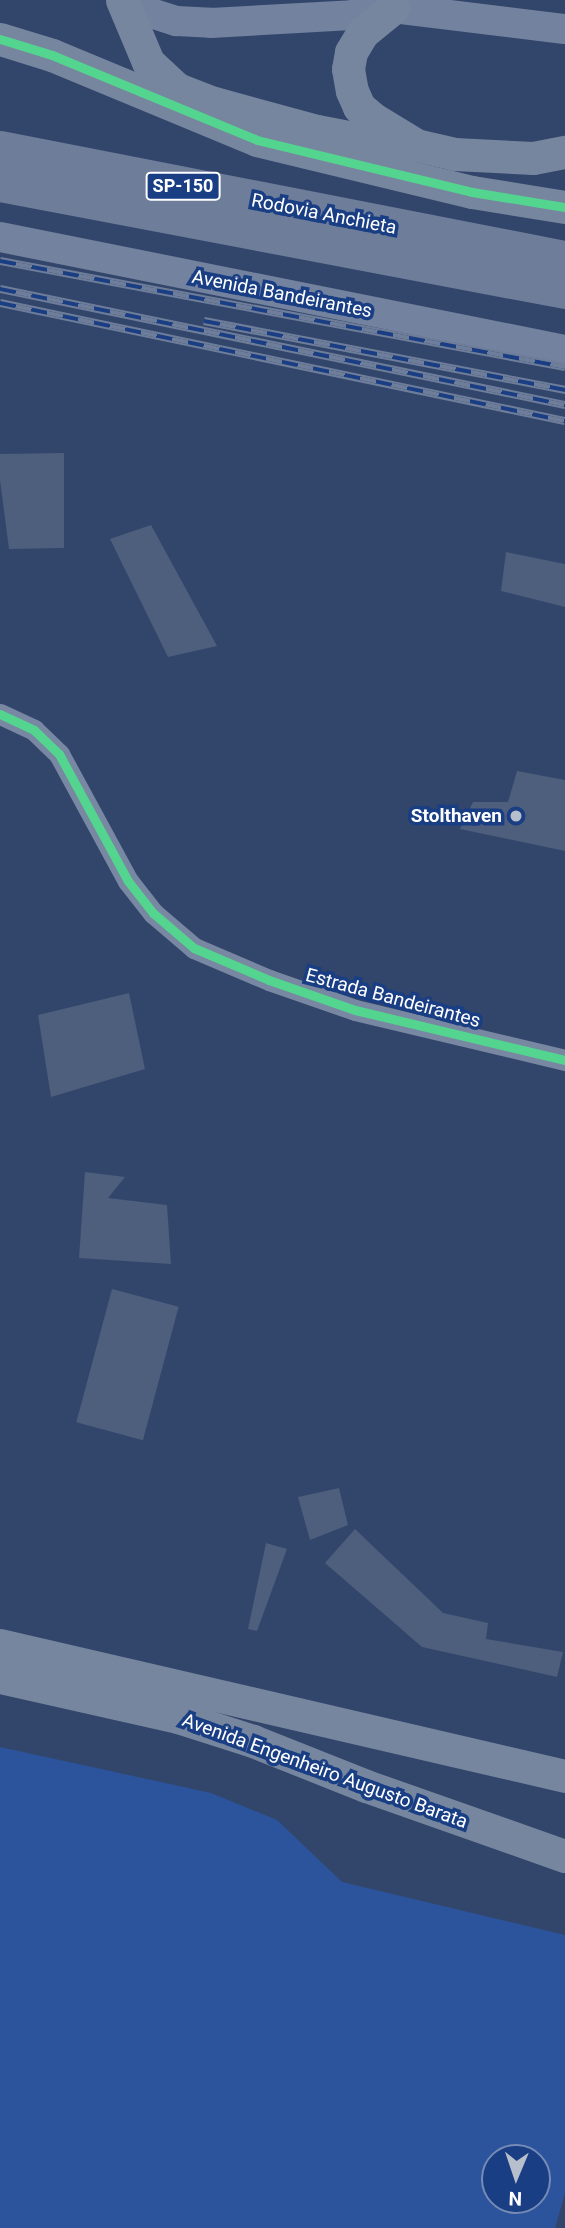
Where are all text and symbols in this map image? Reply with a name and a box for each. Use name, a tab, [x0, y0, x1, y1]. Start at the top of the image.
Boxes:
road number: SP-150	[144, 172, 222, 201]
street label: Rodovia Anchieta	[249, 189, 399, 239]
street label: Avenida Bandeirantes	[190, 265, 374, 323]
place label: Stolthaven	[411, 805, 502, 827]
marker: Stolthaven	[508, 808, 524, 824]
street label: Estrada Bandeirantes	[303, 964, 483, 1032]
street label: Avenida Engenheiro Augusto Barata	[179, 1709, 471, 1833]
north arrow	[481, 2144, 551, 2214]
text: N	[508, 2187, 522, 2210]

